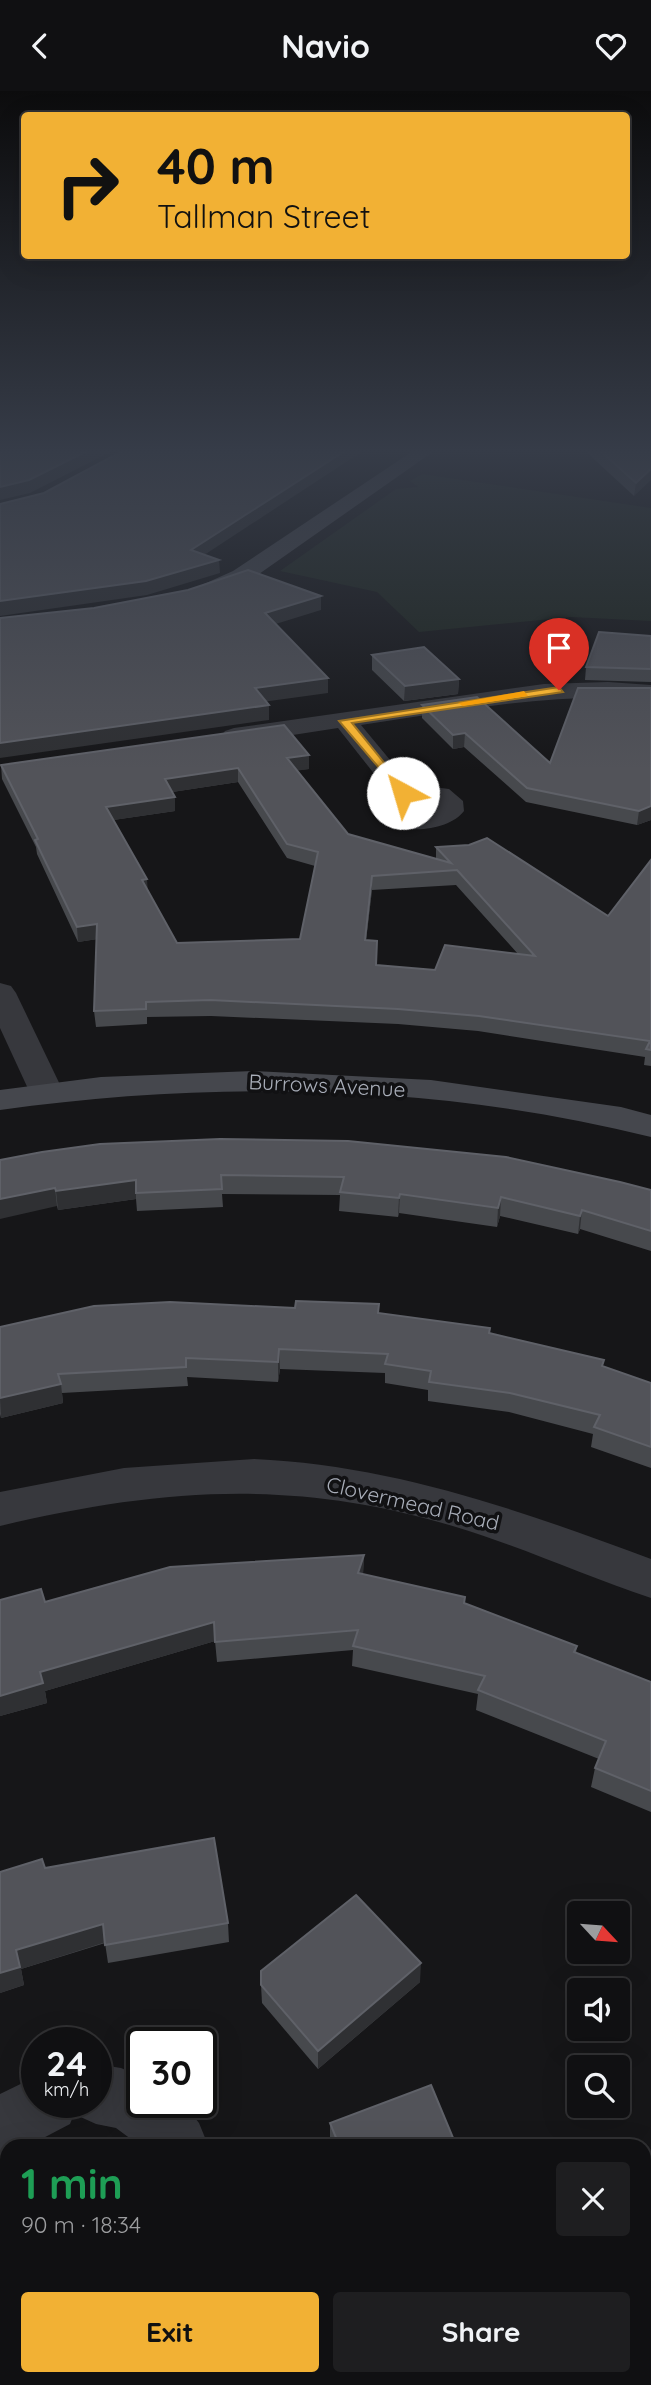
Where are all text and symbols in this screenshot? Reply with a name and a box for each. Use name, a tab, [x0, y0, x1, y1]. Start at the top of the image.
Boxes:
text: Navio	[281, 26, 370, 66]
icon: back	[21, 27, 59, 65]
icon: heart	[592, 27, 630, 65]
text: 40 m	[157, 135, 275, 196]
icon: right	[42, 140, 133, 231]
text: Tallman Street	[157, 196, 371, 236]
pin	[529, 618, 589, 690]
icon: arrive	[540, 629, 578, 667]
position arrow	[366, 756, 440, 830]
street label: Burrows Avenue	[248, 1068, 406, 1102]
street label: Clovermead Road	[324, 1471, 502, 1535]
north arrow	[567, 1901, 630, 1963]
map controls	[567, 1901, 630, 2118]
button: sound	[567, 1978, 630, 2041]
speed limit sign: 30	[126, 2027, 217, 2118]
text: 24	[46, 2041, 87, 2085]
button: search	[567, 2055, 630, 2118]
text: km/h	[44, 2078, 89, 2101]
text: 1 min	[21, 2157, 123, 2210]
button: close	[556, 2162, 630, 2236]
text: 90 m · 18:34	[21, 2210, 141, 2239]
button: Exit	[21, 2292, 319, 2372]
button: Share	[333, 2292, 630, 2372]

